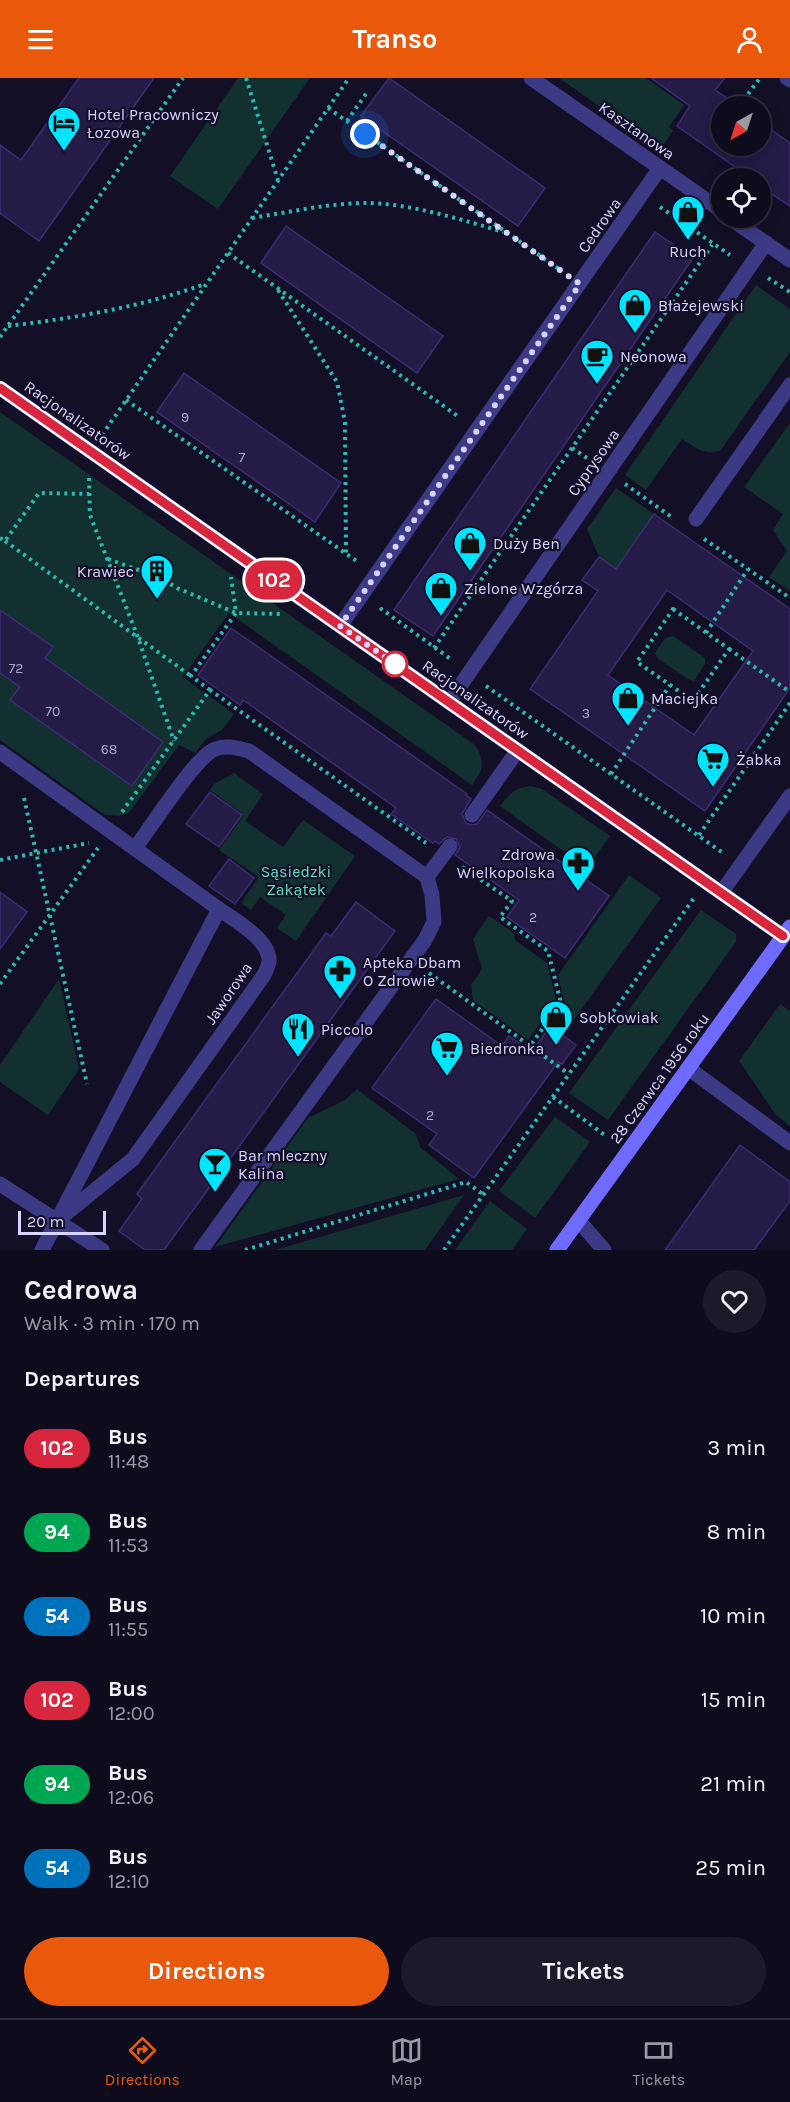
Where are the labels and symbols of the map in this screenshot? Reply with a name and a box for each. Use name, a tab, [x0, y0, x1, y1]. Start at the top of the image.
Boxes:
north arrow	[711, 96, 771, 156]
street label: Kasztanowa	[595, 97, 678, 163]
hotel icon: Hotel Pracowniczy Łozowa	[46, 105, 82, 152]
place label: Hotel Pracowniczy Łozowa	[87, 105, 219, 142]
your location	[350, 119, 380, 149]
street label: Cedrowa	[574, 194, 625, 256]
shop icon: Ruch	[670, 194, 706, 241]
place label: Ruch	[669, 242, 707, 261]
shop icon: Błażejewski	[617, 287, 653, 334]
place label: Błażejewski	[658, 296, 744, 315]
cafe icon: Neonowa	[579, 338, 615, 385]
place label: Neonowa	[620, 347, 687, 366]
street label: Racjonalizatorów	[21, 377, 135, 464]
house number: 9	[181, 409, 189, 426]
street label: Cyprysowa	[563, 425, 623, 499]
house number: 7	[239, 449, 246, 466]
shop icon: Duży Ben	[452, 525, 488, 572]
place label: Duży Ben	[493, 534, 560, 553]
building icon: Krawiec	[139, 553, 175, 600]
line badge: 102	[240, 560, 308, 600]
place label: Krawiec	[77, 562, 134, 581]
shop icon: Zielone Wzgórza	[423, 570, 459, 617]
place label: Zielone Wzgórza	[464, 579, 583, 598]
unlabelled marker	[382, 651, 408, 677]
street label: Racjonalizatorów	[419, 656, 533, 743]
house number: 72	[9, 660, 23, 677]
shop icon: MaciejKa	[610, 680, 646, 727]
place label: MaciejKa	[651, 689, 718, 708]
house number: 70	[46, 703, 60, 720]
house number: 3	[582, 705, 590, 722]
house number: 68	[101, 741, 117, 758]
supermarket icon: Żabka	[695, 741, 731, 788]
place label: Żabka	[736, 750, 782, 769]
place label: Zdrowa Wielkopolska	[457, 845, 555, 882]
pharmacy icon: Zdrowa Wielkopolska	[560, 845, 596, 892]
park label: Sąsiedzki Zakątek	[261, 862, 331, 899]
house number: 2	[529, 909, 537, 926]
pharmacy icon: Apteka Dbam O Zdrowie	[322, 953, 358, 1000]
place label: Apteka Dbam O Zdrowie	[363, 953, 461, 990]
street label: Jaworowa	[201, 959, 256, 1028]
shop icon: Sobkowiak	[538, 999, 574, 1046]
place label: Sobkowiak	[579, 1008, 659, 1027]
street label: 28 Czerwca 1956 roku	[606, 1009, 713, 1147]
restaurant icon: Piccolo	[280, 1011, 316, 1058]
place label: Piccolo	[321, 1020, 373, 1039]
supermarket icon: Biedronka	[429, 1030, 465, 1077]
place label: Biedronka	[470, 1039, 544, 1058]
house number: 2	[426, 1107, 434, 1124]
bar icon: Bar mleczny Kalina	[197, 1146, 233, 1193]
place label: Bar mleczny Kalina	[238, 1146, 328, 1183]
scale bar	[18, 1208, 106, 1236]

